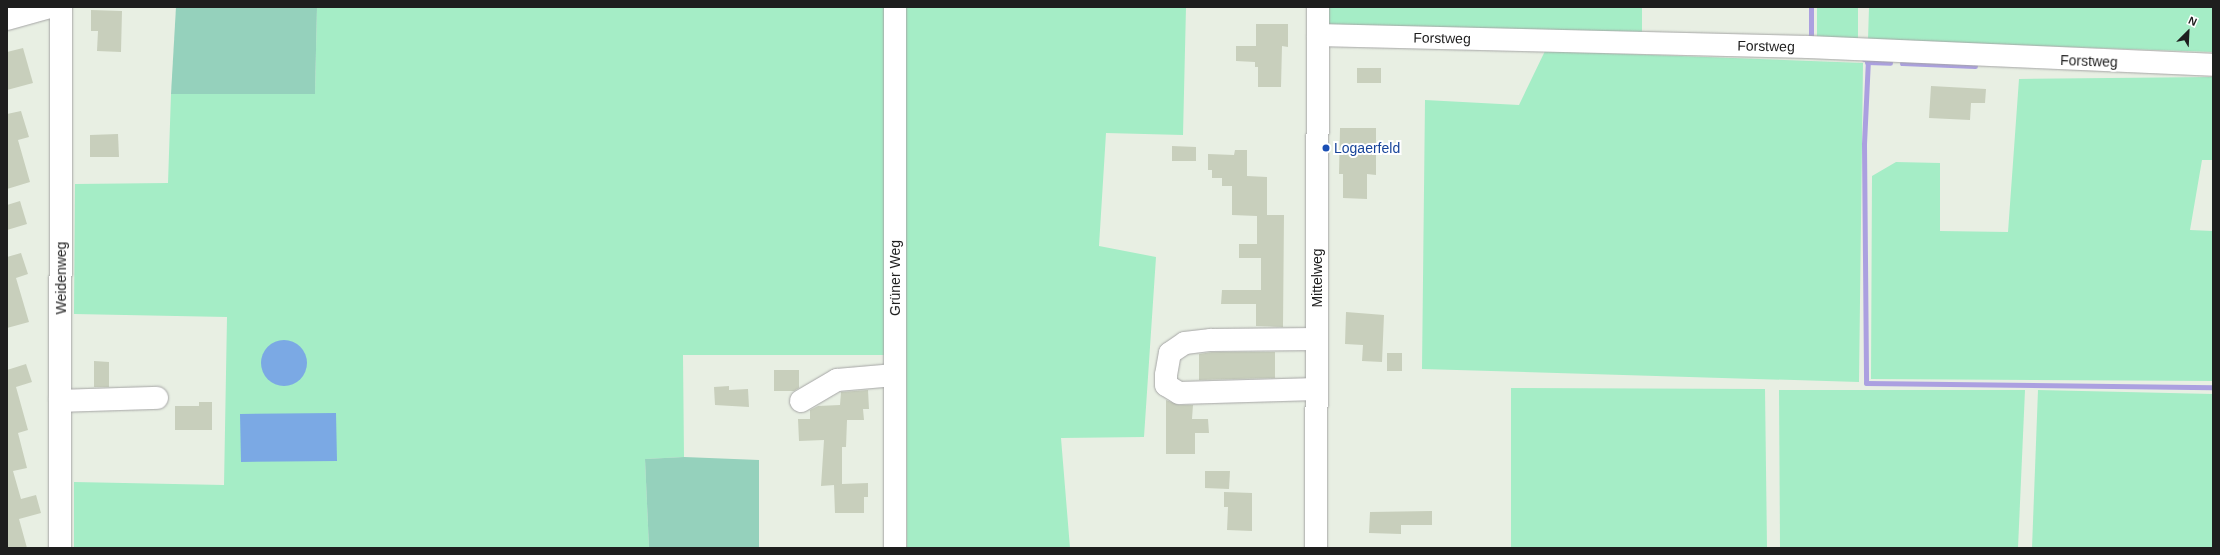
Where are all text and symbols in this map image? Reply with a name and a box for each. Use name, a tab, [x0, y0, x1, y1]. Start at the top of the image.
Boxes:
north arrow	[2168, 12, 2208, 52]
text: N	[2187, 14, 2199, 28]
street label: Forstweg	[1413, 29, 1471, 47]
street label: Forstweg	[1737, 37, 1795, 55]
street label: Forstweg	[2060, 52, 2118, 70]
place label: Logaerfeld	[1334, 140, 1400, 156]
marker: Logaerfeld	[1321, 143, 1331, 153]
street label: Grüner Weg	[887, 240, 903, 316]
street label: Weidenweg	[53, 242, 69, 314]
street label: Mittelweg	[1309, 248, 1325, 308]

